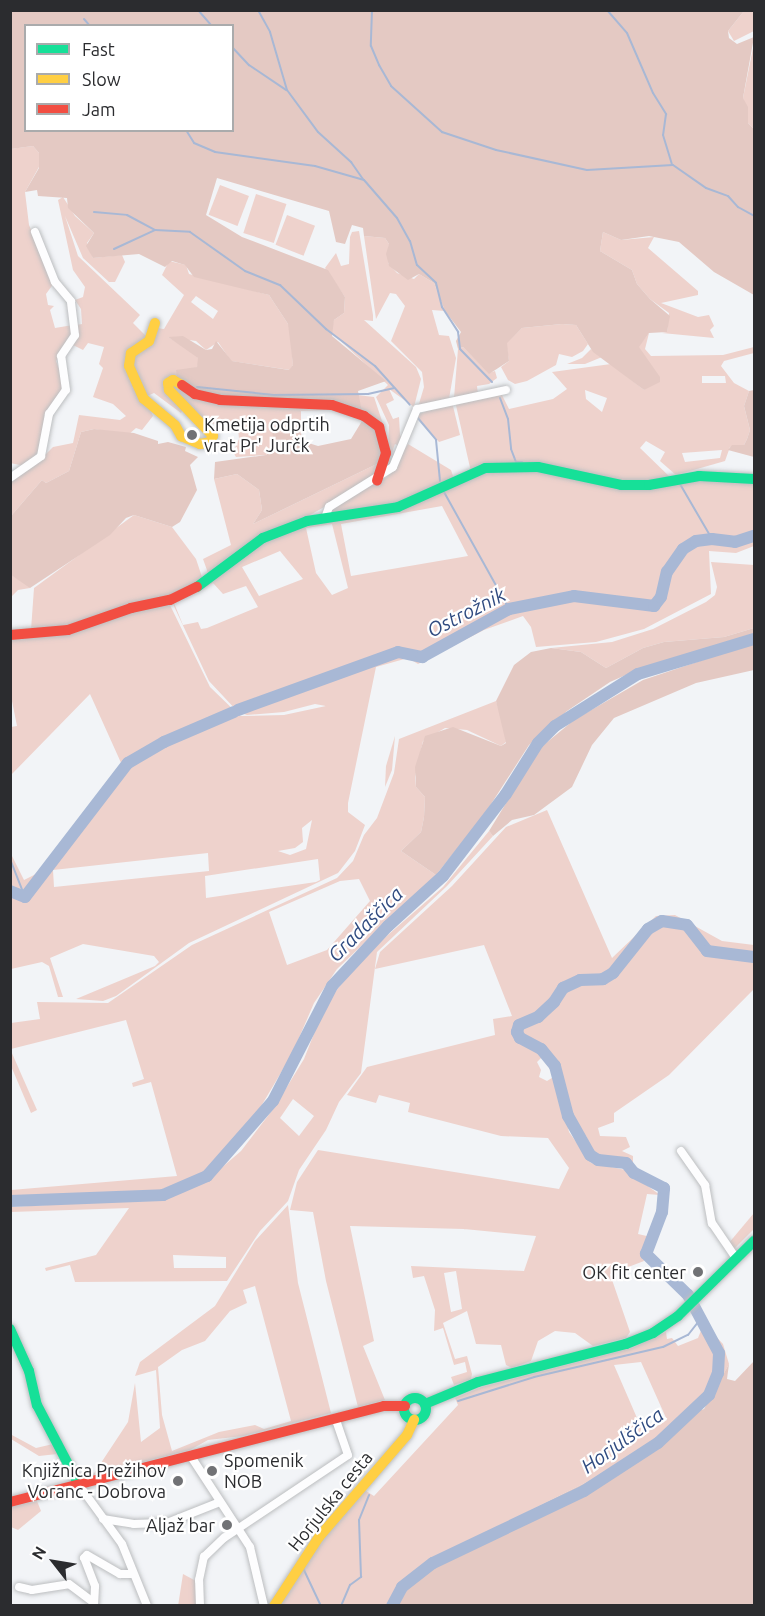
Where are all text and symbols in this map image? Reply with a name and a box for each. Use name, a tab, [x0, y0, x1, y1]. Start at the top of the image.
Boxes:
legend	[24, 24, 234, 132]
text: Fast	[82, 39, 115, 59]
text: Slow	[82, 69, 121, 89]
text: Jam	[82, 99, 116, 119]
place label: Kmetija odprtih vrat Pr' Jurčk	[204, 414, 330, 456]
marker: Kmetija odprtih vrat Pr' Jurčk	[185, 428, 199, 442]
water label: Ostrožnik	[423, 582, 509, 642]
water label: Gradaščica	[323, 882, 407, 966]
place label: OK fit center	[582, 1261, 686, 1283]
marker: OK fit center	[691, 1265, 705, 1279]
water label: Horjulščica	[576, 1402, 668, 1478]
street label: Horjulska cesta	[283, 1447, 377, 1555]
place label: Spomenik NOB	[224, 1450, 304, 1492]
place label: Knjižnica Prežihov Voranc - Dobrova	[22, 1460, 166, 1502]
marker: Spomenik NOB	[205, 1464, 219, 1478]
marker: Knjižnica Prežihov Voranc - Dobrova	[171, 1474, 185, 1488]
place label: Aljaž bar	[146, 1514, 215, 1536]
marker: Aljaž bar	[220, 1518, 234, 1532]
north arrow	[24, 1532, 84, 1592]
text: N	[28, 1543, 49, 1562]

